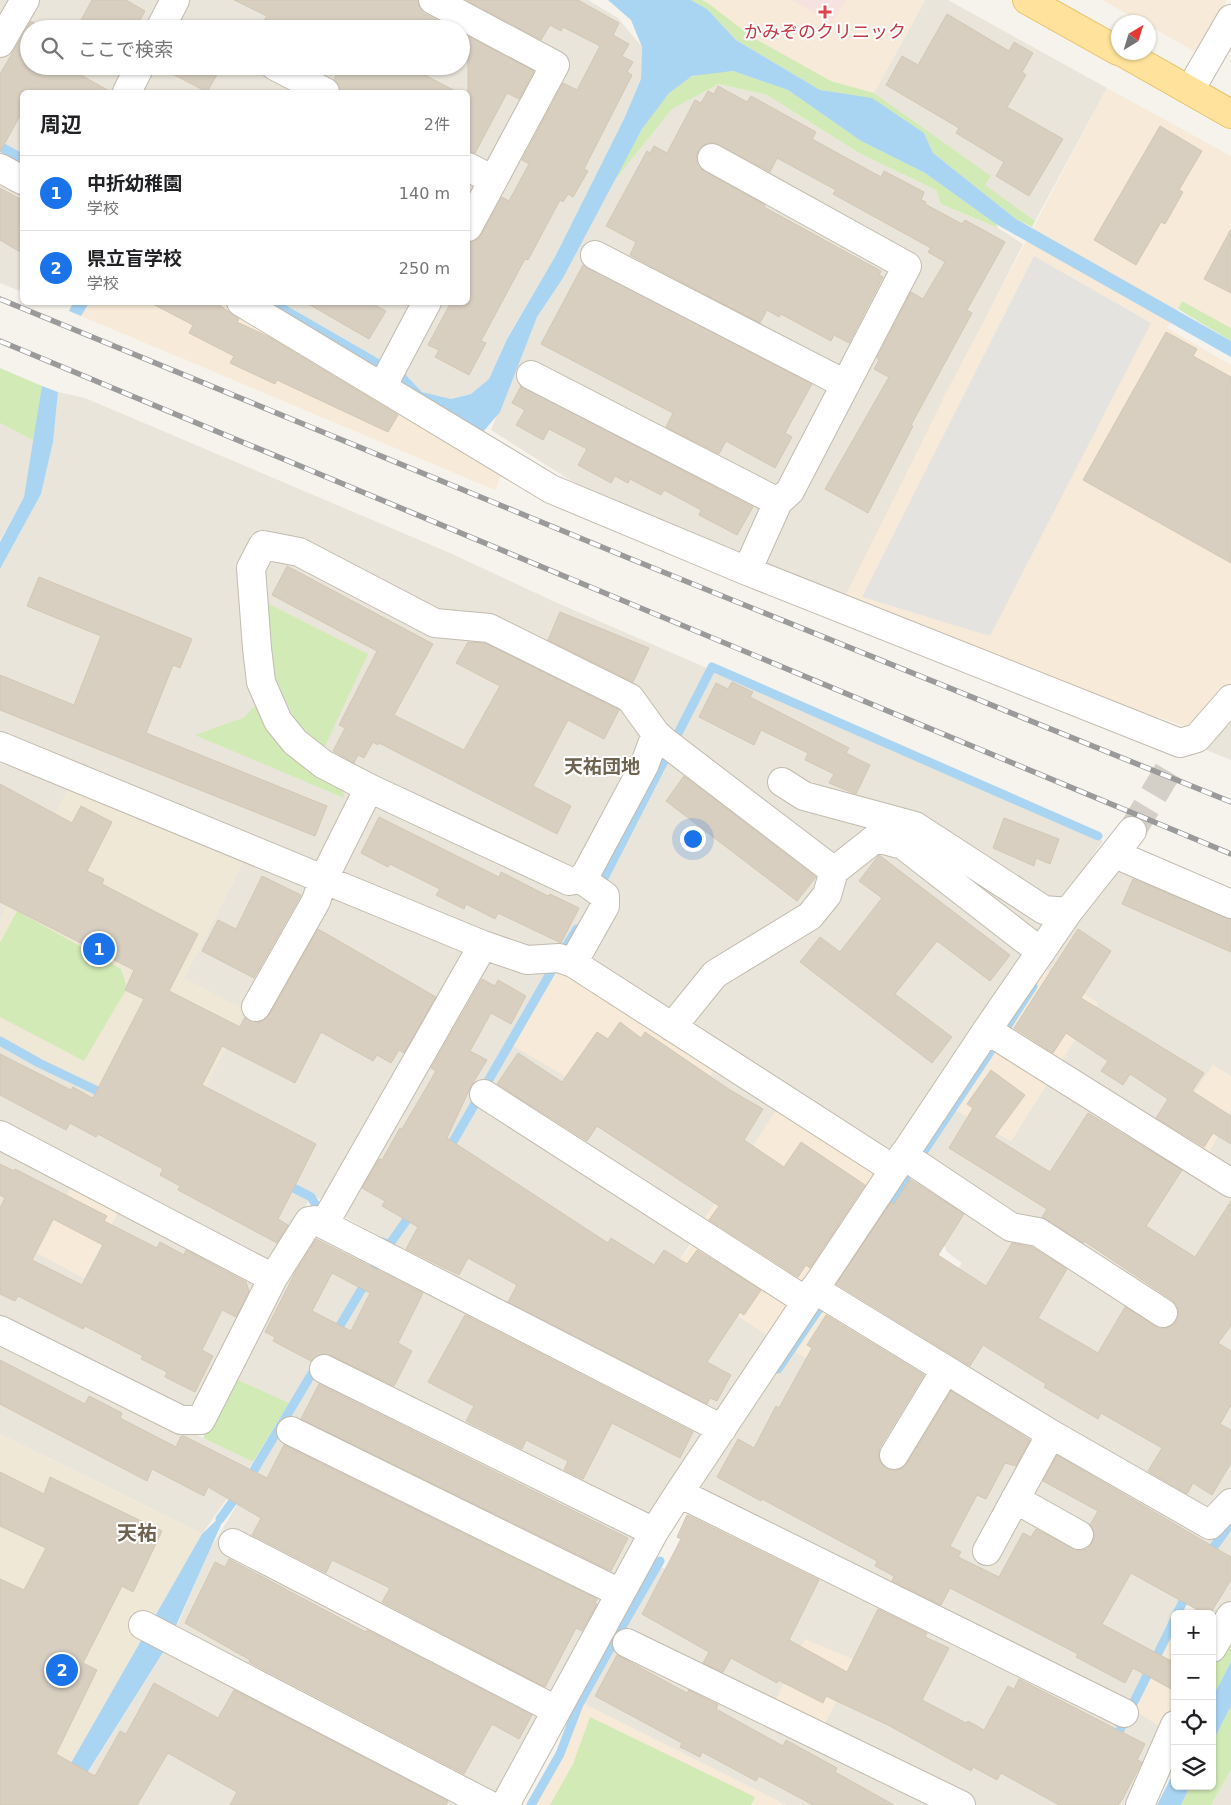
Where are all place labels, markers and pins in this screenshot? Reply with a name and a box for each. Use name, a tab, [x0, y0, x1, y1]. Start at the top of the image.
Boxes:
marker: かみぞのクリニック	[818, 5, 832, 19]
place label: かみぞのクリニック	[744, 21, 906, 42]
pin: 1	[83, 930, 115, 968]
pin: 2	[46, 1651, 78, 1689]

